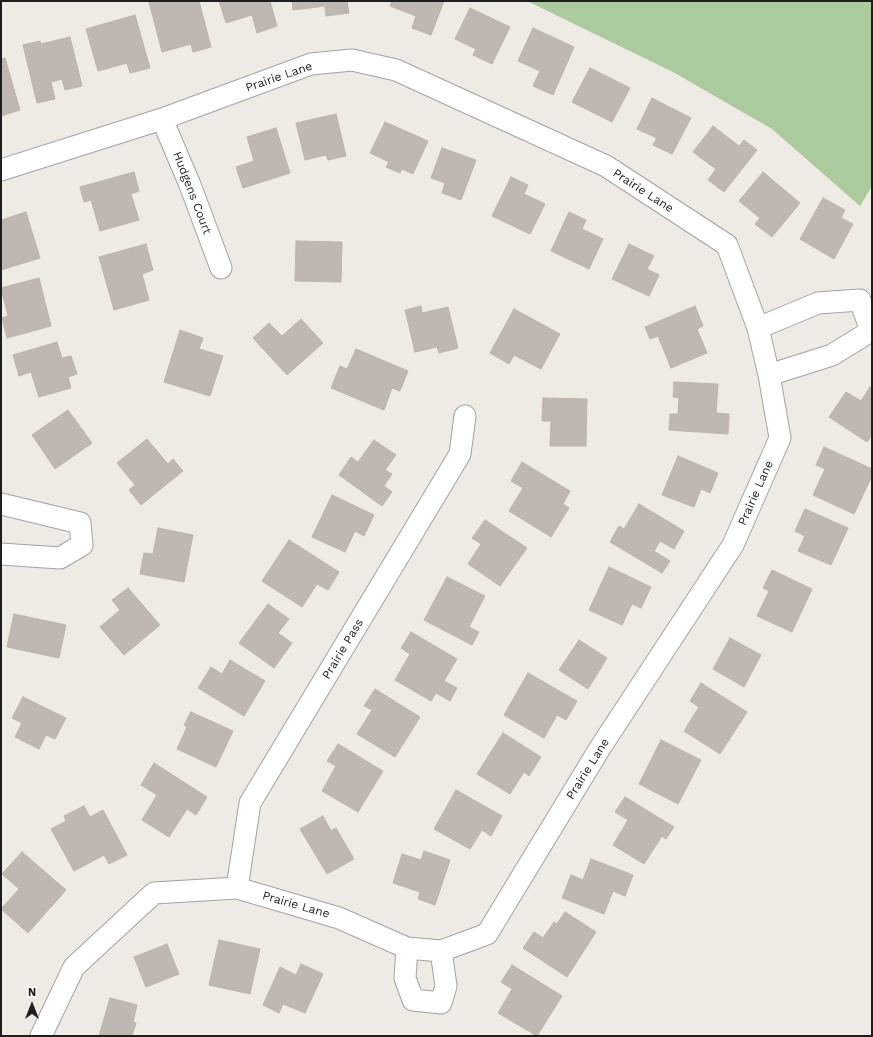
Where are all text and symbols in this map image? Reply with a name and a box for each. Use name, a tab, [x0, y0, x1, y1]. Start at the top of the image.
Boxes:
street label: Prairie Lane	[244, 59, 314, 95]
street label: Hudgens Court	[170, 150, 214, 236]
street label: Prairie Lane	[610, 166, 676, 216]
street label: Prairie Lane	[735, 458, 777, 528]
street label: Prairie Pass	[319, 616, 367, 682]
street label: Prairie Lane	[563, 736, 613, 802]
street label: Prairie Lane	[261, 889, 331, 921]
north arrow	[12, 985, 52, 1025]
text: N	[28, 986, 36, 999]

